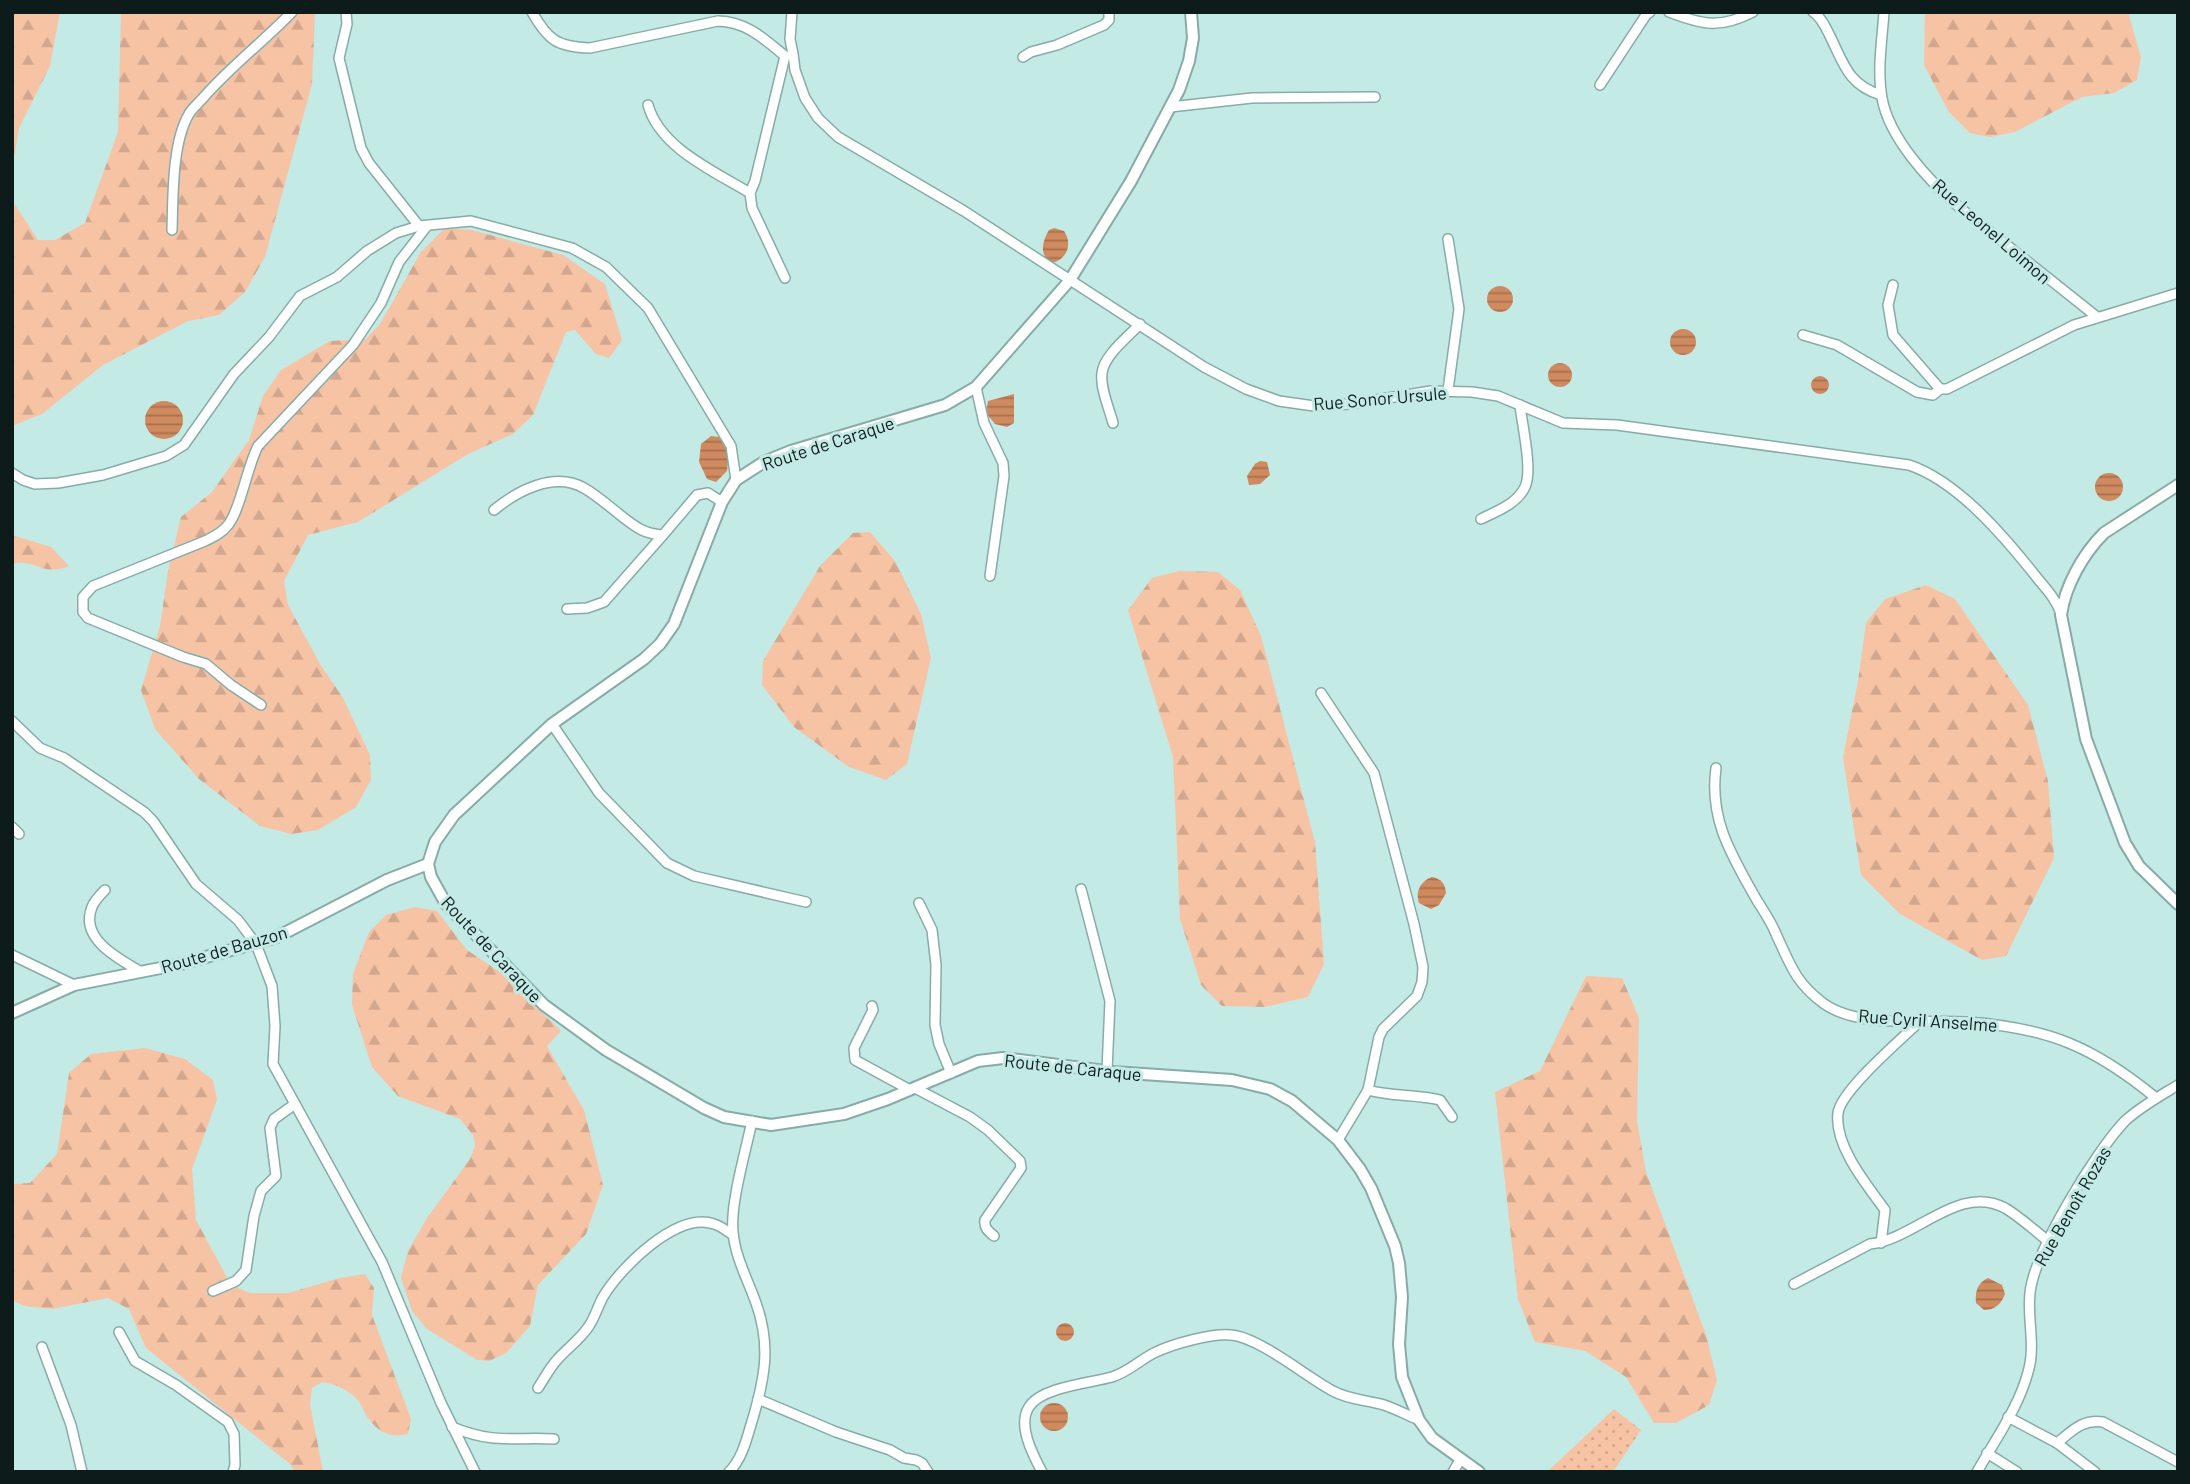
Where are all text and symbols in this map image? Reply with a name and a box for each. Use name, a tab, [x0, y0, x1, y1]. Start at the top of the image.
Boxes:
street label: Rue Leonel Loimon	[1928, 174, 2056, 288]
street label: Rue Sonor Ursule	[1312, 381, 1448, 415]
street label: Route de Caraque	[759, 411, 897, 475]
street label: Route de Caraque	[437, 891, 547, 1007]
street label: Route de Bauzon	[158, 920, 290, 978]
street label: Rue Cyril Anselme	[1858, 1004, 1998, 1036]
street label: Route de Caraque	[1003, 1049, 1143, 1085]
street label: Rue Benoît Rozas	[2029, 1142, 2115, 1270]

